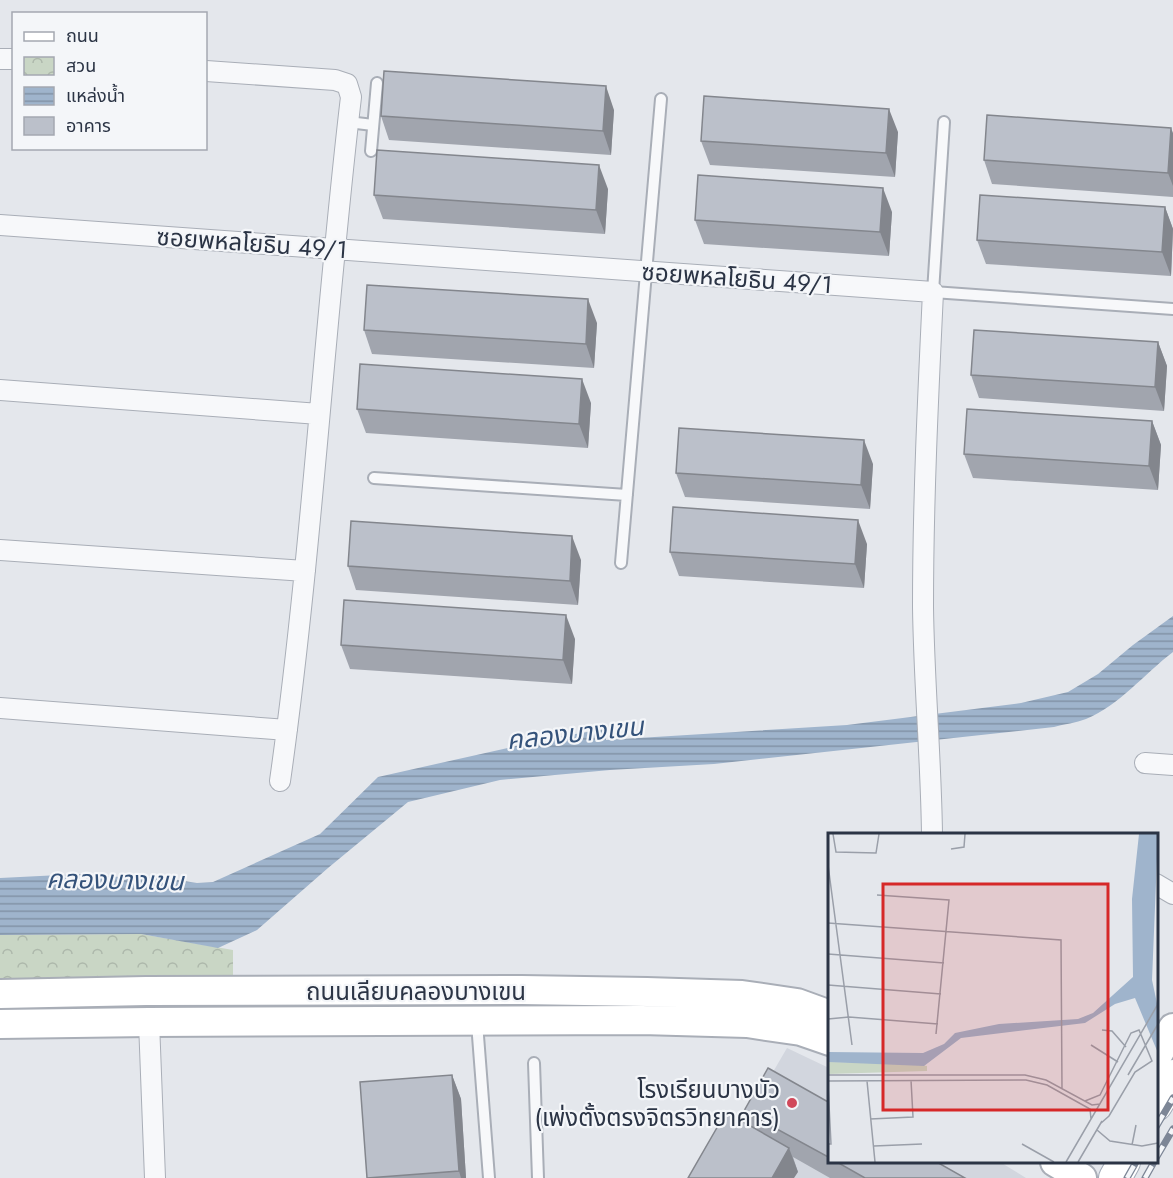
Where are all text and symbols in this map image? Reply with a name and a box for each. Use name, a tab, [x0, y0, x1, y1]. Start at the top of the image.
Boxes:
legend	[12, 12, 207, 150]
text: ถนน	[66, 23, 99, 49]
text: สวน	[66, 53, 96, 79]
text: แหล่งน้ำ	[66, 83, 125, 109]
text: อาคาร	[66, 113, 111, 139]
street label: ซอยพหลโยธิน 49/1	[155, 219, 349, 267]
street label: ซอยพหลโยธิน 49/1	[640, 254, 834, 302]
water label: คลองบางเขน	[505, 707, 647, 759]
inset map	[828, 833, 1158, 1163]
water label: คลองบางเขน	[46, 860, 186, 900]
street label: ถนนเลียบคลองบางเขน	[306, 974, 526, 1009]
place label: โรงเรียนบางบัว (เพ่งตั้งตรงจิตรวิทยาคาร)	[535, 1072, 780, 1135]
marker: โรงเรียนบางบัว (เพ่งตั้งตรงจิตรวิทยาคาร)	[785, 1096, 799, 1110]

